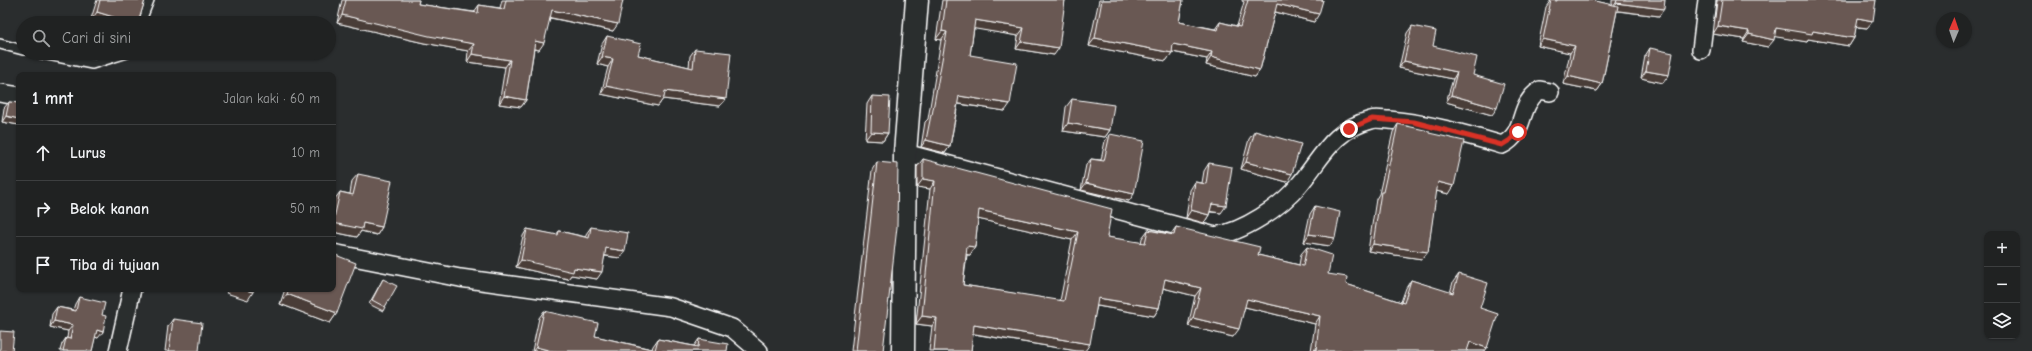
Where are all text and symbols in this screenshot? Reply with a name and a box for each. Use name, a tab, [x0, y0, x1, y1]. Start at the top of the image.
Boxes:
north arrow	[1936, 12, 1972, 48]
search box	[16, 16, 336, 60]
icon: search	[30, 27, 52, 49]
text: Cari di sini	[62, 29, 131, 47]
text: 1 mnt	[32, 89, 73, 108]
text: Jalan kaki · 60 m	[223, 91, 320, 106]
route end	[1340, 120, 1358, 138]
route start	[1509, 123, 1527, 141]
icon: ahead	[32, 142, 54, 164]
text: Lurus	[70, 144, 106, 162]
text: 10 m	[292, 145, 320, 160]
icon: right	[32, 198, 54, 220]
text: Belok kanan	[70, 200, 149, 218]
text: 50 m	[290, 201, 320, 216]
map controls	[1984, 231, 2020, 339]
button: +	[1984, 231, 2020, 267]
icon: arrive	[32, 254, 54, 276]
text: Tiba di tujuan	[70, 256, 159, 274]
button: −	[1984, 267, 2020, 303]
button: layers	[1984, 303, 2020, 339]

